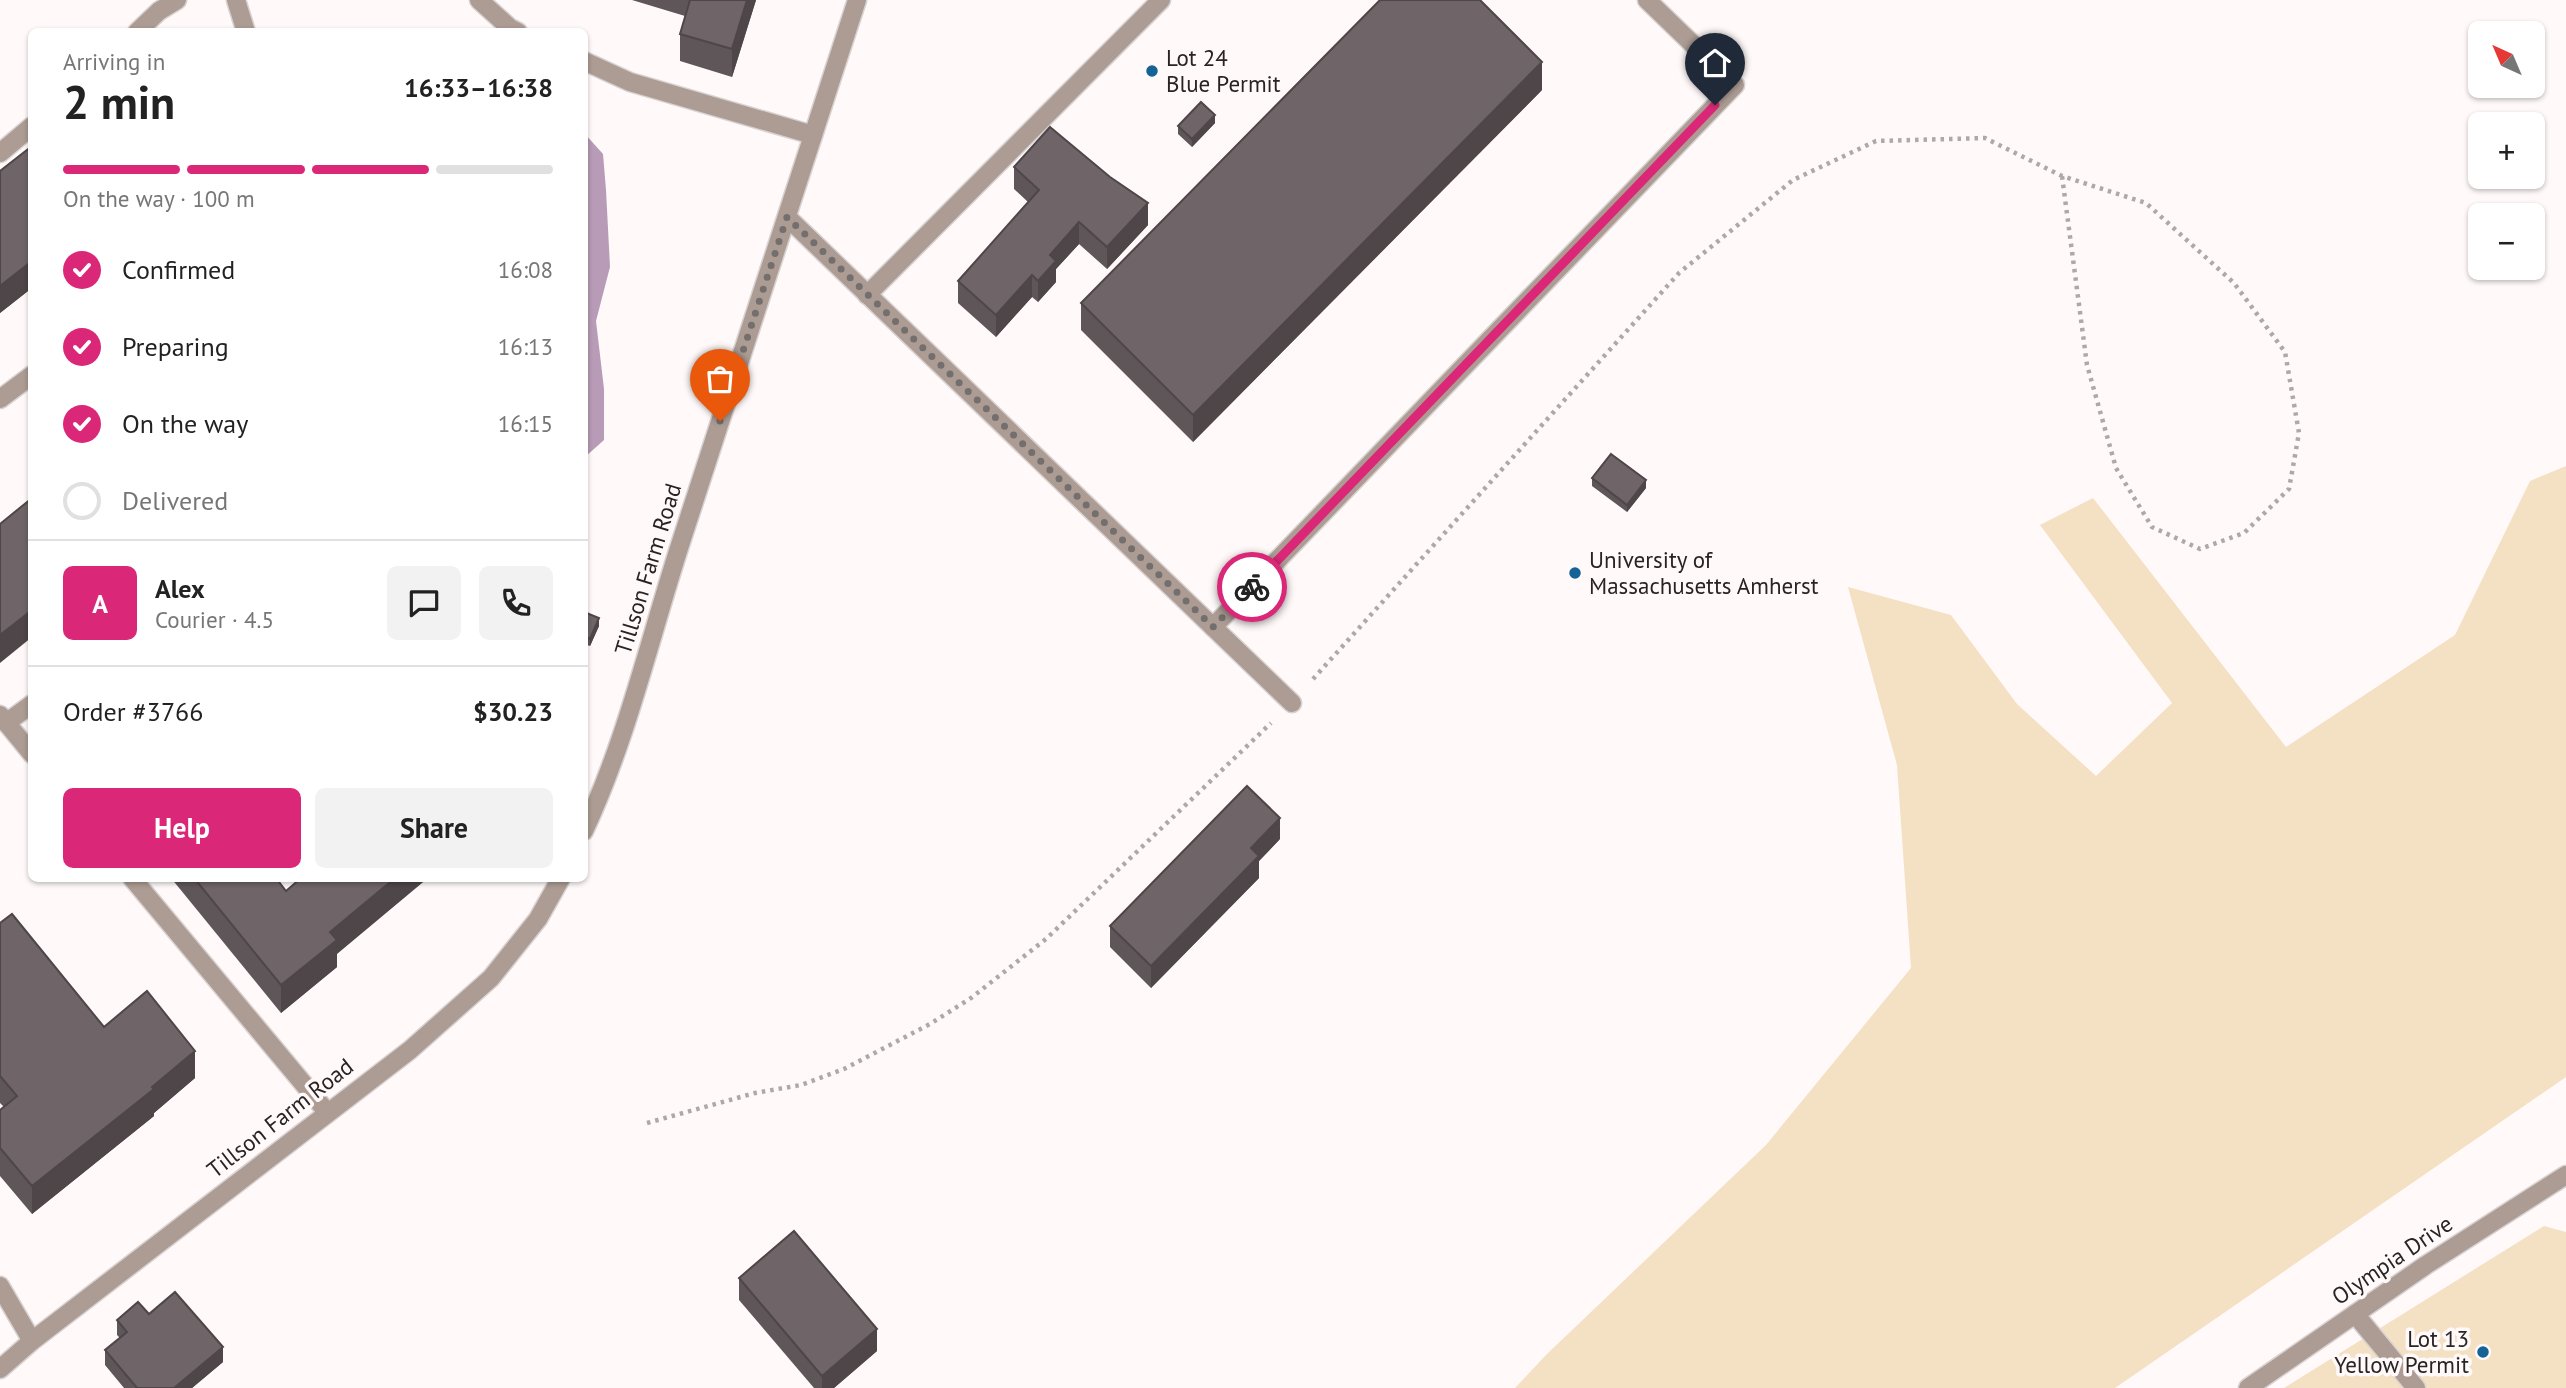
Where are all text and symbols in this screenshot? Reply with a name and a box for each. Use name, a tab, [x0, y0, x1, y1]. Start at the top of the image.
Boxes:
north arrow	[2468, 21, 2544, 98]
map controls	[2468, 21, 2545, 280]
pin	[1685, 33, 1745, 105]
place label: Lot 24 Blue Permit	[1166, 43, 1281, 98]
icon: home	[1696, 44, 1734, 82]
text: Arriving in	[63, 47, 165, 76]
marker: Lot 24 Blue Permit	[1144, 63, 1160, 79]
text: 16:33–16:38	[404, 71, 553, 104]
text: 2 min	[63, 72, 175, 132]
button: +	[2468, 112, 2545, 189]
text: On the way · 100 m	[63, 184, 255, 213]
button: −	[2468, 203, 2545, 280]
icon: check	[63, 251, 101, 289]
text: Confirmed	[122, 253, 235, 286]
text: 16:08	[498, 255, 553, 284]
icon: check	[63, 328, 101, 366]
text: Preparing	[122, 330, 229, 363]
text: 16:13	[498, 332, 553, 361]
pin	[690, 349, 750, 421]
icon: bag	[701, 360, 739, 398]
icon: check	[63, 405, 101, 443]
text: On the way	[122, 407, 248, 440]
text: 16:15	[498, 409, 553, 438]
street label: Tillson Farm Road	[608, 480, 687, 658]
text: Delivered	[122, 484, 228, 517]
place label: University of Massachusetts Amherst	[1589, 545, 1819, 600]
courier	[1217, 552, 1287, 622]
marker: University of Massachusetts Amherst	[1567, 565, 1583, 581]
button: chat	[387, 566, 461, 640]
button: phone	[479, 566, 553, 640]
icon: bike	[1233, 568, 1271, 606]
text: Alex	[155, 572, 205, 605]
text: A	[92, 587, 108, 620]
text: Courier · 4.5	[155, 605, 274, 634]
text: Order #3766	[63, 695, 203, 728]
text: $30.23	[473, 695, 553, 728]
button: Help	[63, 788, 301, 868]
button: Share	[315, 788, 553, 868]
street label: Tillson Farm Road	[201, 1051, 359, 1184]
street label: Olympia Drive	[2326, 1209, 2458, 1311]
place label: Lot 13 Yellow Permit	[2334, 1324, 2469, 1379]
marker: Lot 13 Yellow Permit	[2475, 1344, 2491, 1360]

